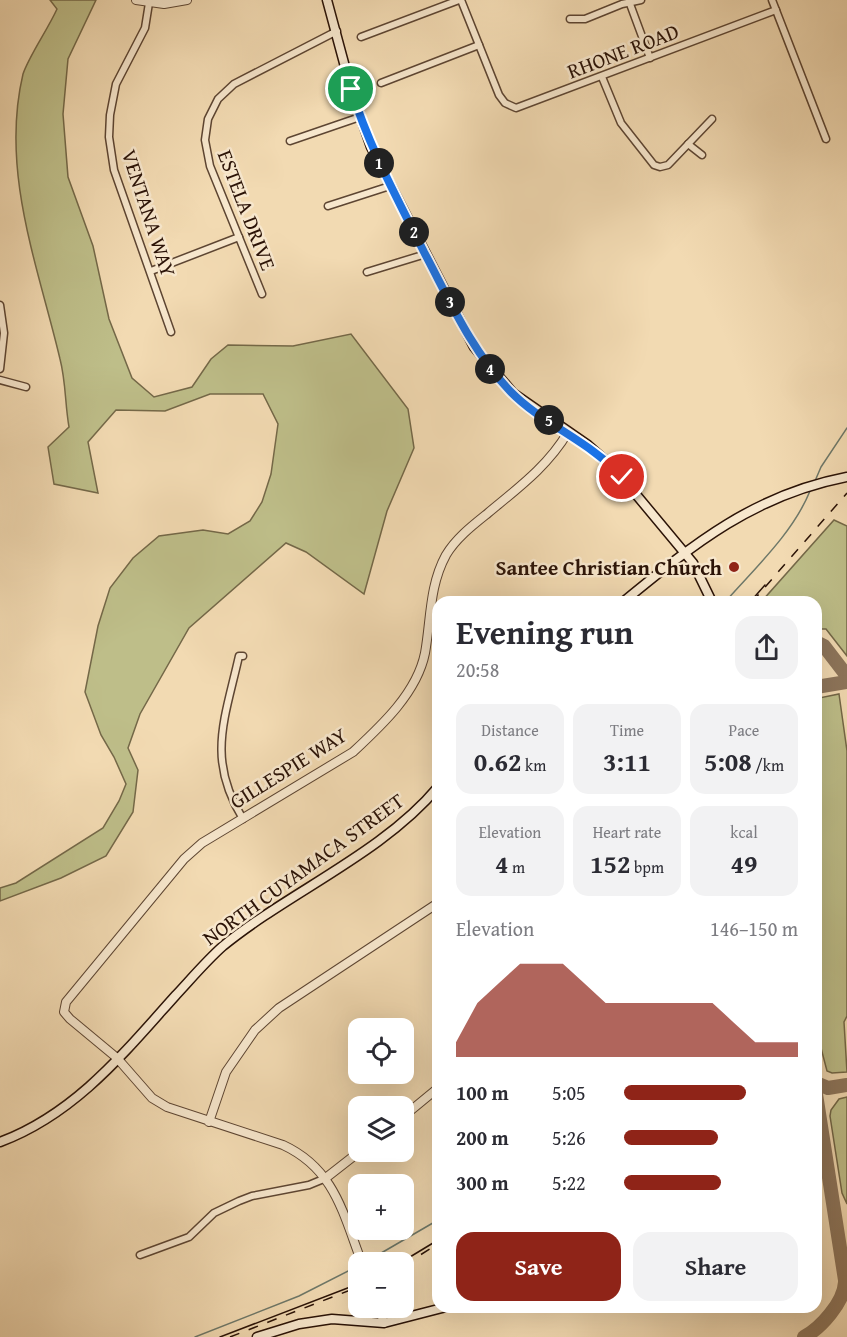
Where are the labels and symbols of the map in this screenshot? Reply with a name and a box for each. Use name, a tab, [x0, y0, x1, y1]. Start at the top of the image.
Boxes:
street label: RHONE ROAD	[563, 15, 683, 87]
pin	[325, 63, 376, 114]
street label: VENTANA WAY	[114, 145, 184, 281]
street label: ESTELA DRIVE	[210, 145, 284, 275]
pin: 1	[364, 148, 394, 178]
pin: 2	[399, 217, 429, 247]
pin: 3	[435, 287, 465, 317]
pin: 4	[475, 354, 505, 384]
pin: 5	[534, 405, 564, 435]
pin	[596, 451, 647, 502]
place label: Santee Christian Church	[495, 552, 723, 583]
marker: Santee Christian Church	[727, 560, 741, 574]
street label: GILLESPIE WAY	[223, 719, 353, 816]
street label: NORTH CUYAMACA STREET	[196, 785, 410, 953]

